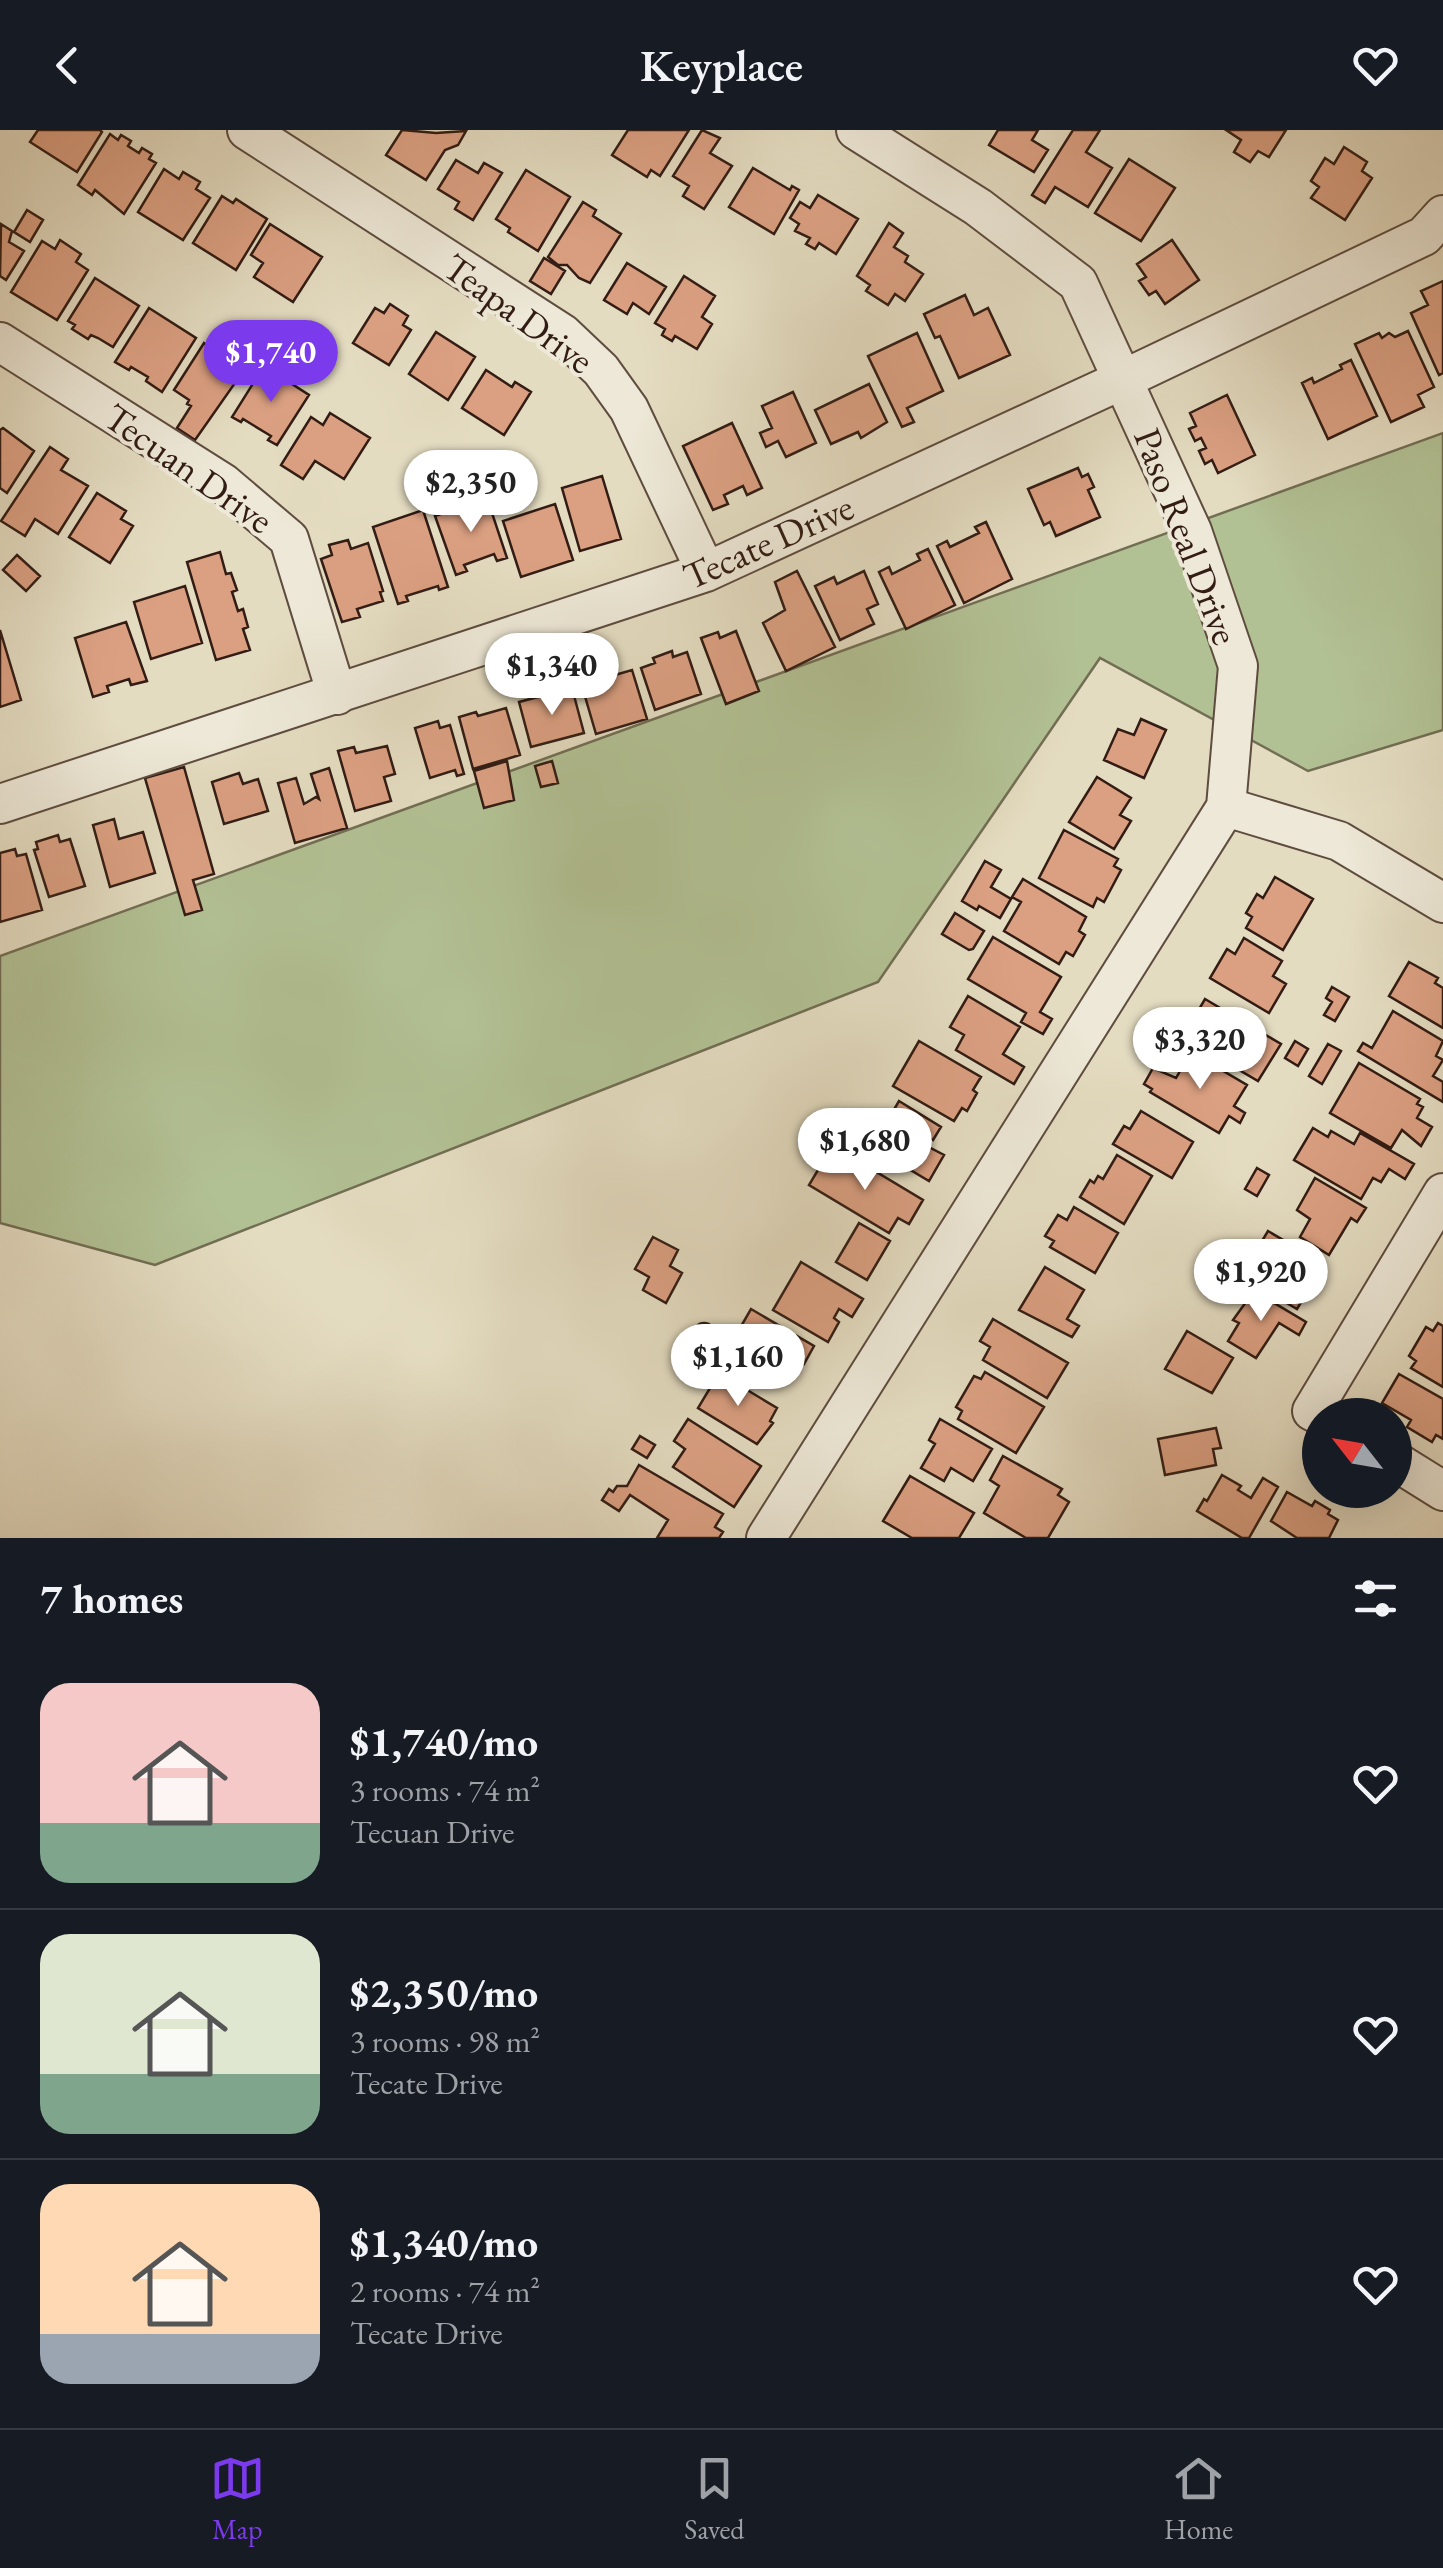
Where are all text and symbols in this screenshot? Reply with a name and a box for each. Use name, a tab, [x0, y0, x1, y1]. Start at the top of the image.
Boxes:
text: Keyplace	[640, 36, 803, 94]
icon: back	[40, 38, 95, 93]
icon: heart	[1348, 38, 1403, 93]
street label: Teapa Drive	[434, 242, 604, 384]
pin: $1,740	[190, 320, 352, 405]
text: $1,740	[226, 331, 316, 373]
street label: Tecuan Drive	[95, 392, 283, 544]
street label: Paso Real Drive	[1123, 421, 1251, 651]
pin: $2,350	[390, 450, 552, 535]
text: $2,350	[426, 461, 516, 503]
street label: Tecate Drive	[675, 482, 861, 600]
pin: $1,340	[471, 633, 633, 718]
text: $1,340	[507, 644, 597, 686]
pin: $3,320	[1119, 1007, 1281, 1092]
text: $3,320	[1155, 1018, 1245, 1060]
pin: $1,680	[784, 1108, 946, 1193]
text: $1,680	[820, 1119, 910, 1161]
pin: $1,920	[1180, 1239, 1342, 1324]
text: $1,920	[1216, 1250, 1306, 1292]
pin: $1,160	[657, 1324, 819, 1409]
text: $1,160	[693, 1335, 783, 1377]
north arrow	[1302, 1398, 1412, 1508]
map controls	[1302, 1398, 1412, 1508]
text: 7 homes	[40, 1571, 183, 1626]
icon: filters	[1348, 1571, 1403, 1626]
text: $1,740/mo	[350, 1714, 538, 1769]
icon: home	[120, 1723, 240, 1843]
icon: heart	[1348, 1756, 1403, 1811]
text: 3 rooms · 74 m²	[350, 1769, 540, 1811]
text: Tecuan Drive	[350, 1811, 515, 1853]
text: $2,350/mo	[350, 1965, 538, 2020]
icon: home	[120, 1974, 240, 2094]
icon: heart	[1348, 2007, 1403, 2062]
text: 3 rooms · 98 m²	[350, 2020, 540, 2062]
text: Tecate Drive	[350, 2062, 503, 2104]
text: $1,340/mo	[350, 2215, 538, 2270]
icon: home	[120, 2224, 240, 2344]
icon: heart	[1348, 2257, 1403, 2312]
text: 2 rooms · 74 m²	[350, 2270, 540, 2312]
text: Tecate Drive	[350, 2312, 503, 2354]
tab: Map	[210, 2451, 265, 2547]
tab: Saved	[684, 2451, 744, 2547]
tab: Home	[1164, 2451, 1233, 2547]

